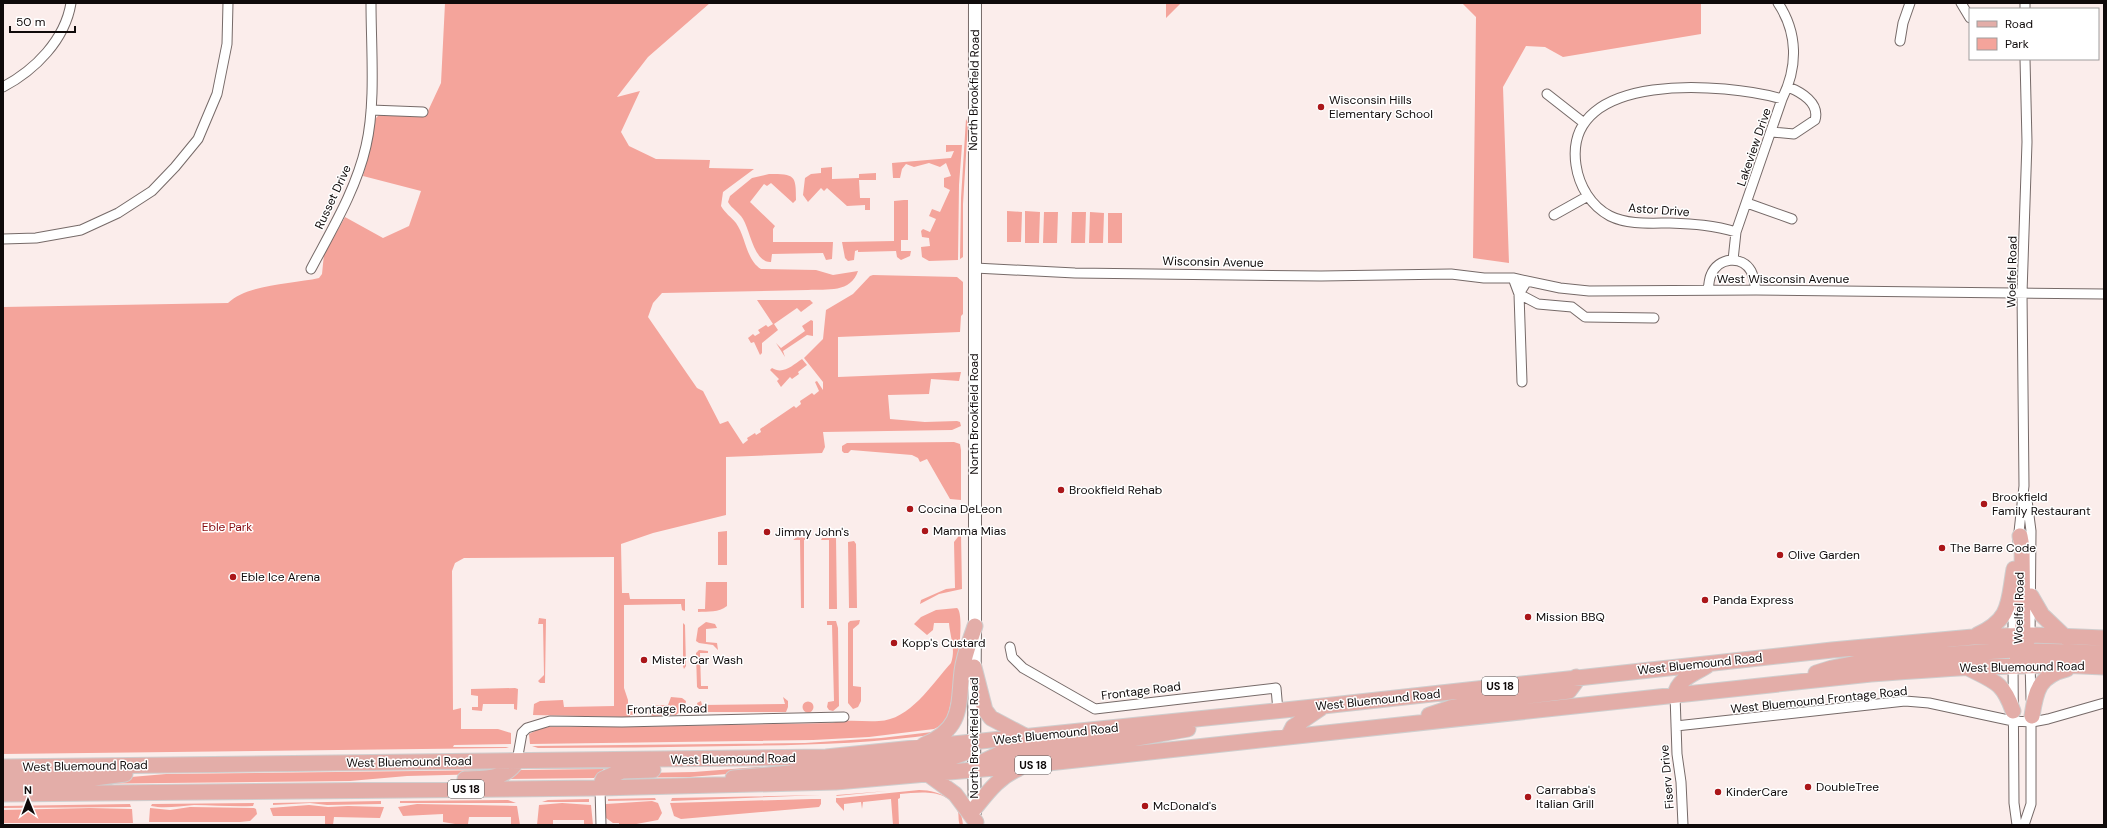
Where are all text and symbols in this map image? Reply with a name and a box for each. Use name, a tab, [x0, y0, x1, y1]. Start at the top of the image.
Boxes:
scale bar	[10, 8, 75, 34]
legend	[1969, 8, 2099, 60]
text: 50 m	[16, 14, 45, 30]
text: Road	[2005, 16, 2033, 32]
street label: North Brookfield Road	[965, 29, 983, 151]
text: Park	[2005, 36, 2029, 52]
place label: Wisconsin Hills Elementary School	[1329, 92, 1433, 122]
marker: Wisconsin Hills Elementary School	[1316, 102, 1326, 112]
street label: Lakeview Drive	[1733, 106, 1775, 188]
street label: Russet Drive	[311, 162, 355, 232]
street label: Astor Drive	[1628, 200, 1690, 220]
street label: Woelfel Road	[2003, 236, 2021, 308]
street label: Wisconsin Avenue	[1162, 253, 1264, 271]
street label: West Wisconsin Avenue	[1717, 271, 1849, 287]
street label: North Brookfield Road	[966, 353, 982, 475]
place label: Brookfield Rehab	[1069, 482, 1162, 498]
marker: Brookfield Rehab	[1056, 485, 1066, 495]
place label: Brookfield Family Restaurant	[1992, 489, 2091, 519]
marker: Brookfield Family Restaurant	[1979, 499, 1989, 509]
place label: Cocina DeLeon	[918, 501, 1002, 517]
marker: Cocina DeLeon	[905, 504, 915, 514]
park label: Eble Park	[202, 519, 252, 535]
place label: Mamma Mias	[933, 523, 1006, 539]
place label: Jimmy John's	[775, 524, 849, 540]
marker: Mamma Mias	[920, 526, 930, 536]
marker: Jimmy John's	[762, 527, 772, 537]
place label: The Barre Code	[1950, 540, 2036, 556]
marker: The Barre Code	[1937, 543, 1947, 553]
place label: Olive Garden	[1788, 547, 1860, 563]
marker: Olive Garden	[1775, 550, 1785, 560]
place label: Eble Ice Arena	[241, 569, 320, 585]
marker: Eble Ice Arena	[228, 572, 238, 582]
street label: Woelfel Road	[2010, 572, 2028, 644]
place label: Panda Express	[1713, 592, 1794, 608]
marker: Panda Express	[1700, 595, 1710, 605]
place label: Mission BBQ	[1536, 609, 1605, 625]
marker: Mission BBQ	[1523, 612, 1533, 622]
place label: Kopp's Custard	[902, 635, 986, 651]
marker: Kopp's Custard	[889, 638, 899, 648]
street label: West Bluemound Road	[1637, 649, 1763, 679]
place label: Mister Car Wash	[652, 652, 743, 668]
marker: Mister Car Wash	[639, 655, 649, 665]
street label: West Bluemound Road	[1959, 658, 2085, 676]
street label: North Brookfield Road	[966, 677, 982, 799]
road number: US 18	[1482, 677, 1518, 695]
street label: Frontage Road	[1100, 678, 1182, 704]
street label: West Bluemound Frontage Road	[1730, 683, 1908, 717]
street label: West Bluemound Road	[1315, 685, 1441, 715]
street label: Frontage Road	[627, 700, 707, 718]
street label: West Bluemound Road	[993, 719, 1119, 749]
street label: Fiserv Drive	[1656, 744, 1678, 810]
street label: West Bluemound Road	[670, 750, 796, 768]
street label: West Bluemound Road	[346, 753, 472, 771]
road number: US 18	[1015, 756, 1051, 774]
street label: West Bluemound Road	[22, 757, 148, 775]
place label: DoubleTree	[1816, 779, 1879, 795]
north arrow	[8, 780, 48, 820]
road number: US 18	[448, 780, 484, 798]
place label: Carrabba's Italian Grill	[1536, 782, 1596, 812]
marker: DoubleTree	[1803, 782, 1813, 792]
text: N	[24, 783, 32, 797]
place label: KinderCare	[1726, 784, 1788, 800]
marker: KinderCare	[1713, 787, 1723, 797]
marker: Carrabba's Italian Grill	[1523, 792, 1533, 802]
place label: McDonald's	[1153, 798, 1217, 814]
marker: McDonald's	[1140, 801, 1150, 811]

